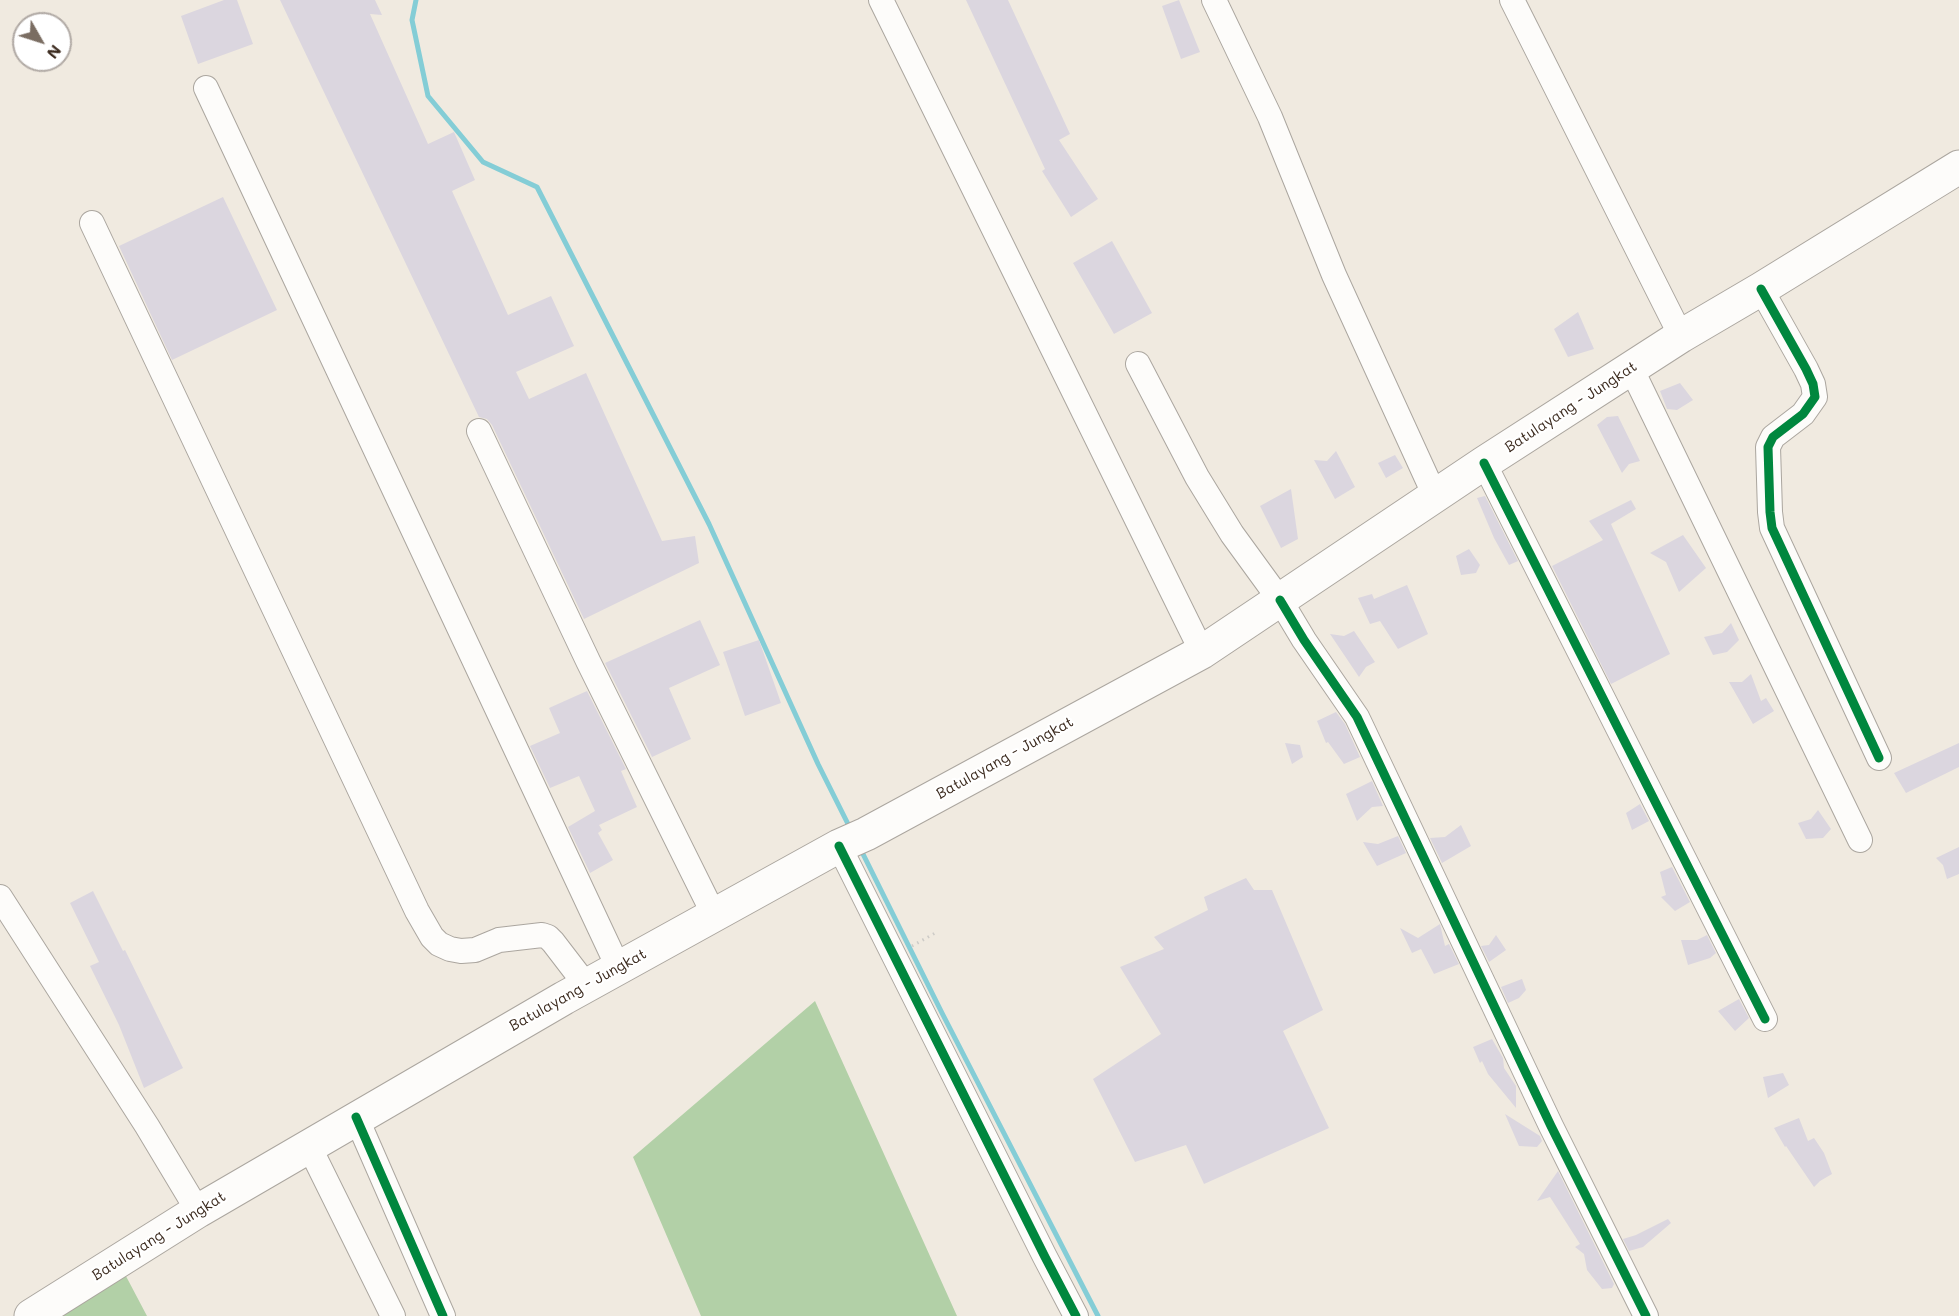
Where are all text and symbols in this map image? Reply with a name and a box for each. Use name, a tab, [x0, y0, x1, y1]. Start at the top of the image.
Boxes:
north arrow	[12, 12, 72, 72]
text: N	[43, 41, 67, 64]
street label: Batulayang - Jungkat	[1501, 358, 1641, 456]
street label: Batulayang - Jungkat	[933, 713, 1077, 803]
street label: Batulayang - Jungkat	[506, 945, 650, 1035]
street label: Batulayang - Jungkat	[89, 1188, 229, 1284]

